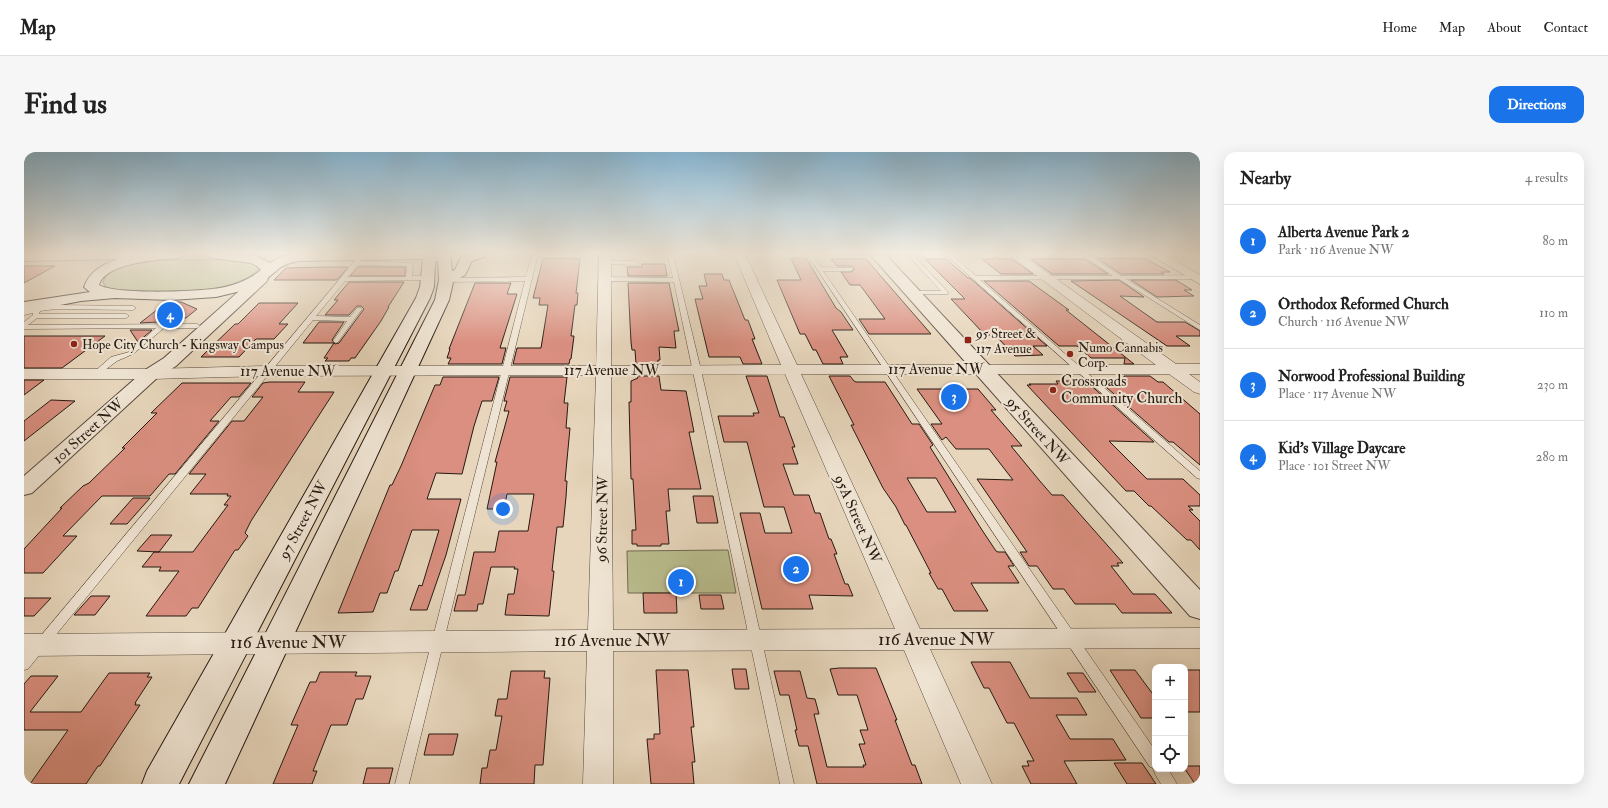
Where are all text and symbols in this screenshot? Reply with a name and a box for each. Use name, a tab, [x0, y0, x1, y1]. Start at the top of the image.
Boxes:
text: Map	[20, 16, 56, 40]
text: Home	[1382, 19, 1417, 36]
text: Map	[1439, 19, 1465, 36]
text: About	[1487, 19, 1521, 36]
text: Contact	[1543, 19, 1588, 36]
button: Directions	[1489, 86, 1584, 123]
text: Find us	[24, 87, 107, 122]
text: Nearby	[1240, 168, 1291, 189]
text: 4 results	[1525, 170, 1568, 186]
text: Alberta Avenue Park 2	[1278, 223, 1409, 242]
text: 1	[1251, 233, 1255, 249]
text: 80 m	[1542, 233, 1568, 249]
text: Park · 116 Avenue NW	[1278, 242, 1393, 258]
text: Orthodox Reformed Church	[1278, 295, 1449, 314]
pin: 4	[157, 300, 183, 330]
text: 2	[1250, 305, 1256, 321]
text: 110 m	[1539, 305, 1568, 321]
text: Church · 116 Avenue NW	[1278, 314, 1410, 330]
place label: 95 Street & 117 Avenue	[975, 326, 1036, 357]
marker: 95 Street & 117 Avenue	[963, 335, 973, 345]
place label: Hope City Church - Kingsway Campus	[82, 337, 285, 354]
marker: Hope City Church - Kingsway Campus	[69, 339, 79, 349]
place label: Numo Cannabis Corp.	[1078, 340, 1163, 372]
marker: Numo Cannabis Corp.	[1065, 349, 1075, 359]
street label: 117 Avenue NW	[888, 360, 985, 379]
street label: 117 Avenue NW	[564, 361, 661, 380]
street label: 117 Avenue NW	[240, 362, 337, 381]
text: Norwood Professional Building	[1278, 367, 1465, 386]
place label: Crossroads Community Church	[1061, 372, 1182, 408]
text: 3	[1251, 377, 1256, 393]
text: 230 m	[1537, 377, 1568, 393]
pin: 3	[941, 382, 967, 412]
marker: Crossroads Community Church	[1048, 385, 1058, 395]
text: Place · 117 Avenue NW	[1278, 386, 1396, 402]
street label: 95 Street NW	[1001, 392, 1074, 470]
street label: 101 Street NW	[49, 394, 128, 468]
text: Kid's Village Daycare	[1278, 439, 1406, 458]
text: 4	[1249, 449, 1257, 465]
text: 280 m	[1536, 449, 1568, 465]
text: Place · 101 Street NW	[1278, 458, 1390, 474]
street label: 95A Street NW	[829, 471, 886, 567]
street label: 96 Street NW	[592, 475, 613, 563]
street label: 97 Street NW	[274, 477, 332, 563]
your location	[493, 499, 513, 519]
pin: 2	[783, 554, 809, 584]
pin: 1	[668, 567, 694, 597]
street label: 116 Avenue NW	[878, 628, 995, 651]
street label: 116 Avenue NW	[554, 629, 671, 652]
street label: 116 Avenue NW	[230, 631, 347, 654]
map controls	[1152, 664, 1188, 772]
button: +	[1152, 664, 1188, 700]
button: −	[1152, 700, 1188, 736]
button: locate	[1152, 736, 1188, 772]

